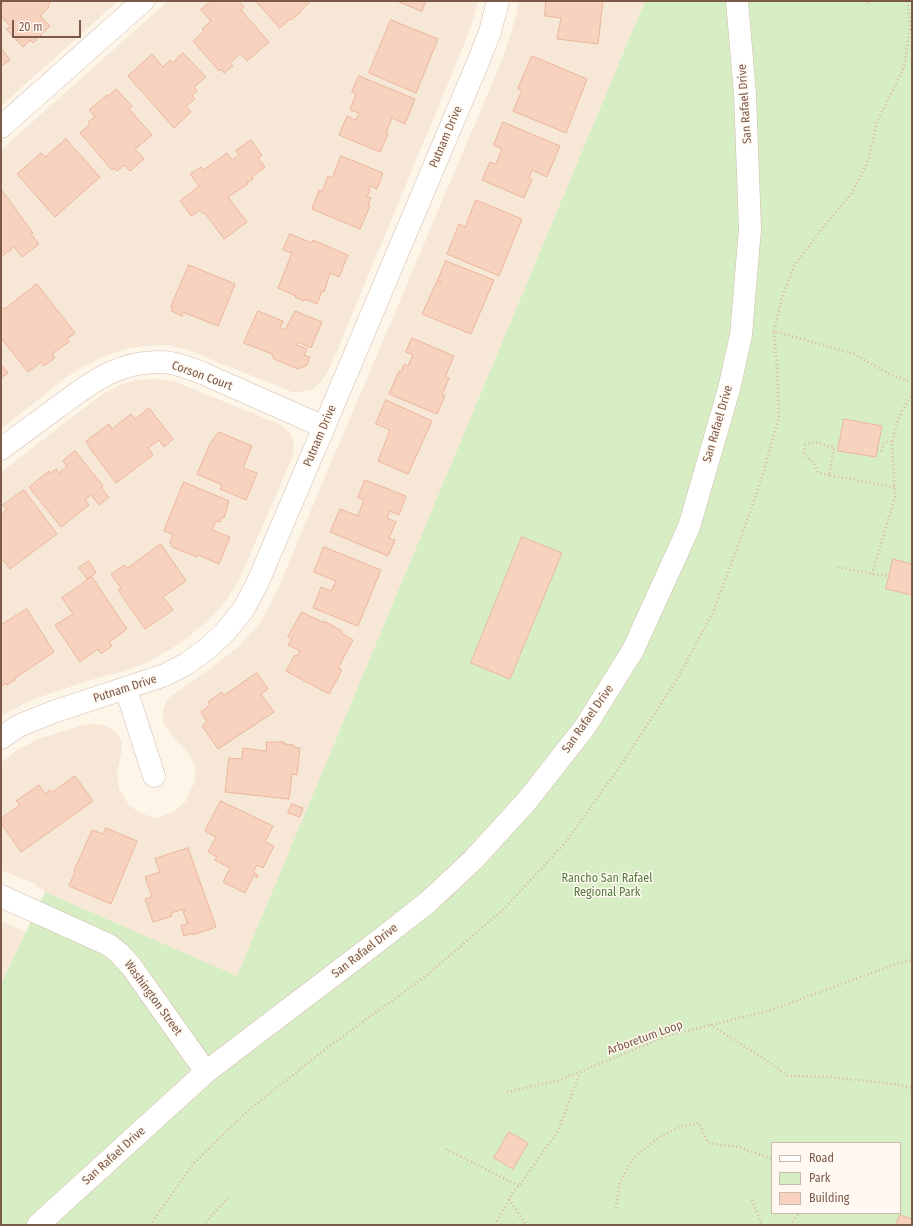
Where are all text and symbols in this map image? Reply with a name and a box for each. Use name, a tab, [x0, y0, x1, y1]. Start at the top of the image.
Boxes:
scale bar	[14, 12, 83, 38]
text: 20 m	[19, 20, 43, 34]
street label: San Rafael Drive	[735, 64, 755, 144]
street label: Putnam Drive	[427, 104, 465, 170]
street label: Corson Court	[170, 358, 234, 394]
street label: San Rafael Drive	[700, 384, 736, 464]
street label: Putnam Drive	[301, 403, 339, 469]
street label: Putnam Drive	[91, 672, 159, 706]
street label: San Rafael Drive	[559, 682, 617, 756]
park label: Rancho San Rafael Regional Park	[562, 872, 652, 900]
street label: San Rafael Drive	[329, 921, 401, 981]
street label: Washington Street	[121, 958, 185, 1038]
street label: Arboretum Loop	[605, 1018, 685, 1058]
street label: San Rafael Drive	[79, 1124, 149, 1188]
legend	[771, 1142, 901, 1214]
text: Road	[809, 1151, 834, 1165]
text: Park	[809, 1171, 830, 1185]
text: Building	[809, 1191, 849, 1205]

